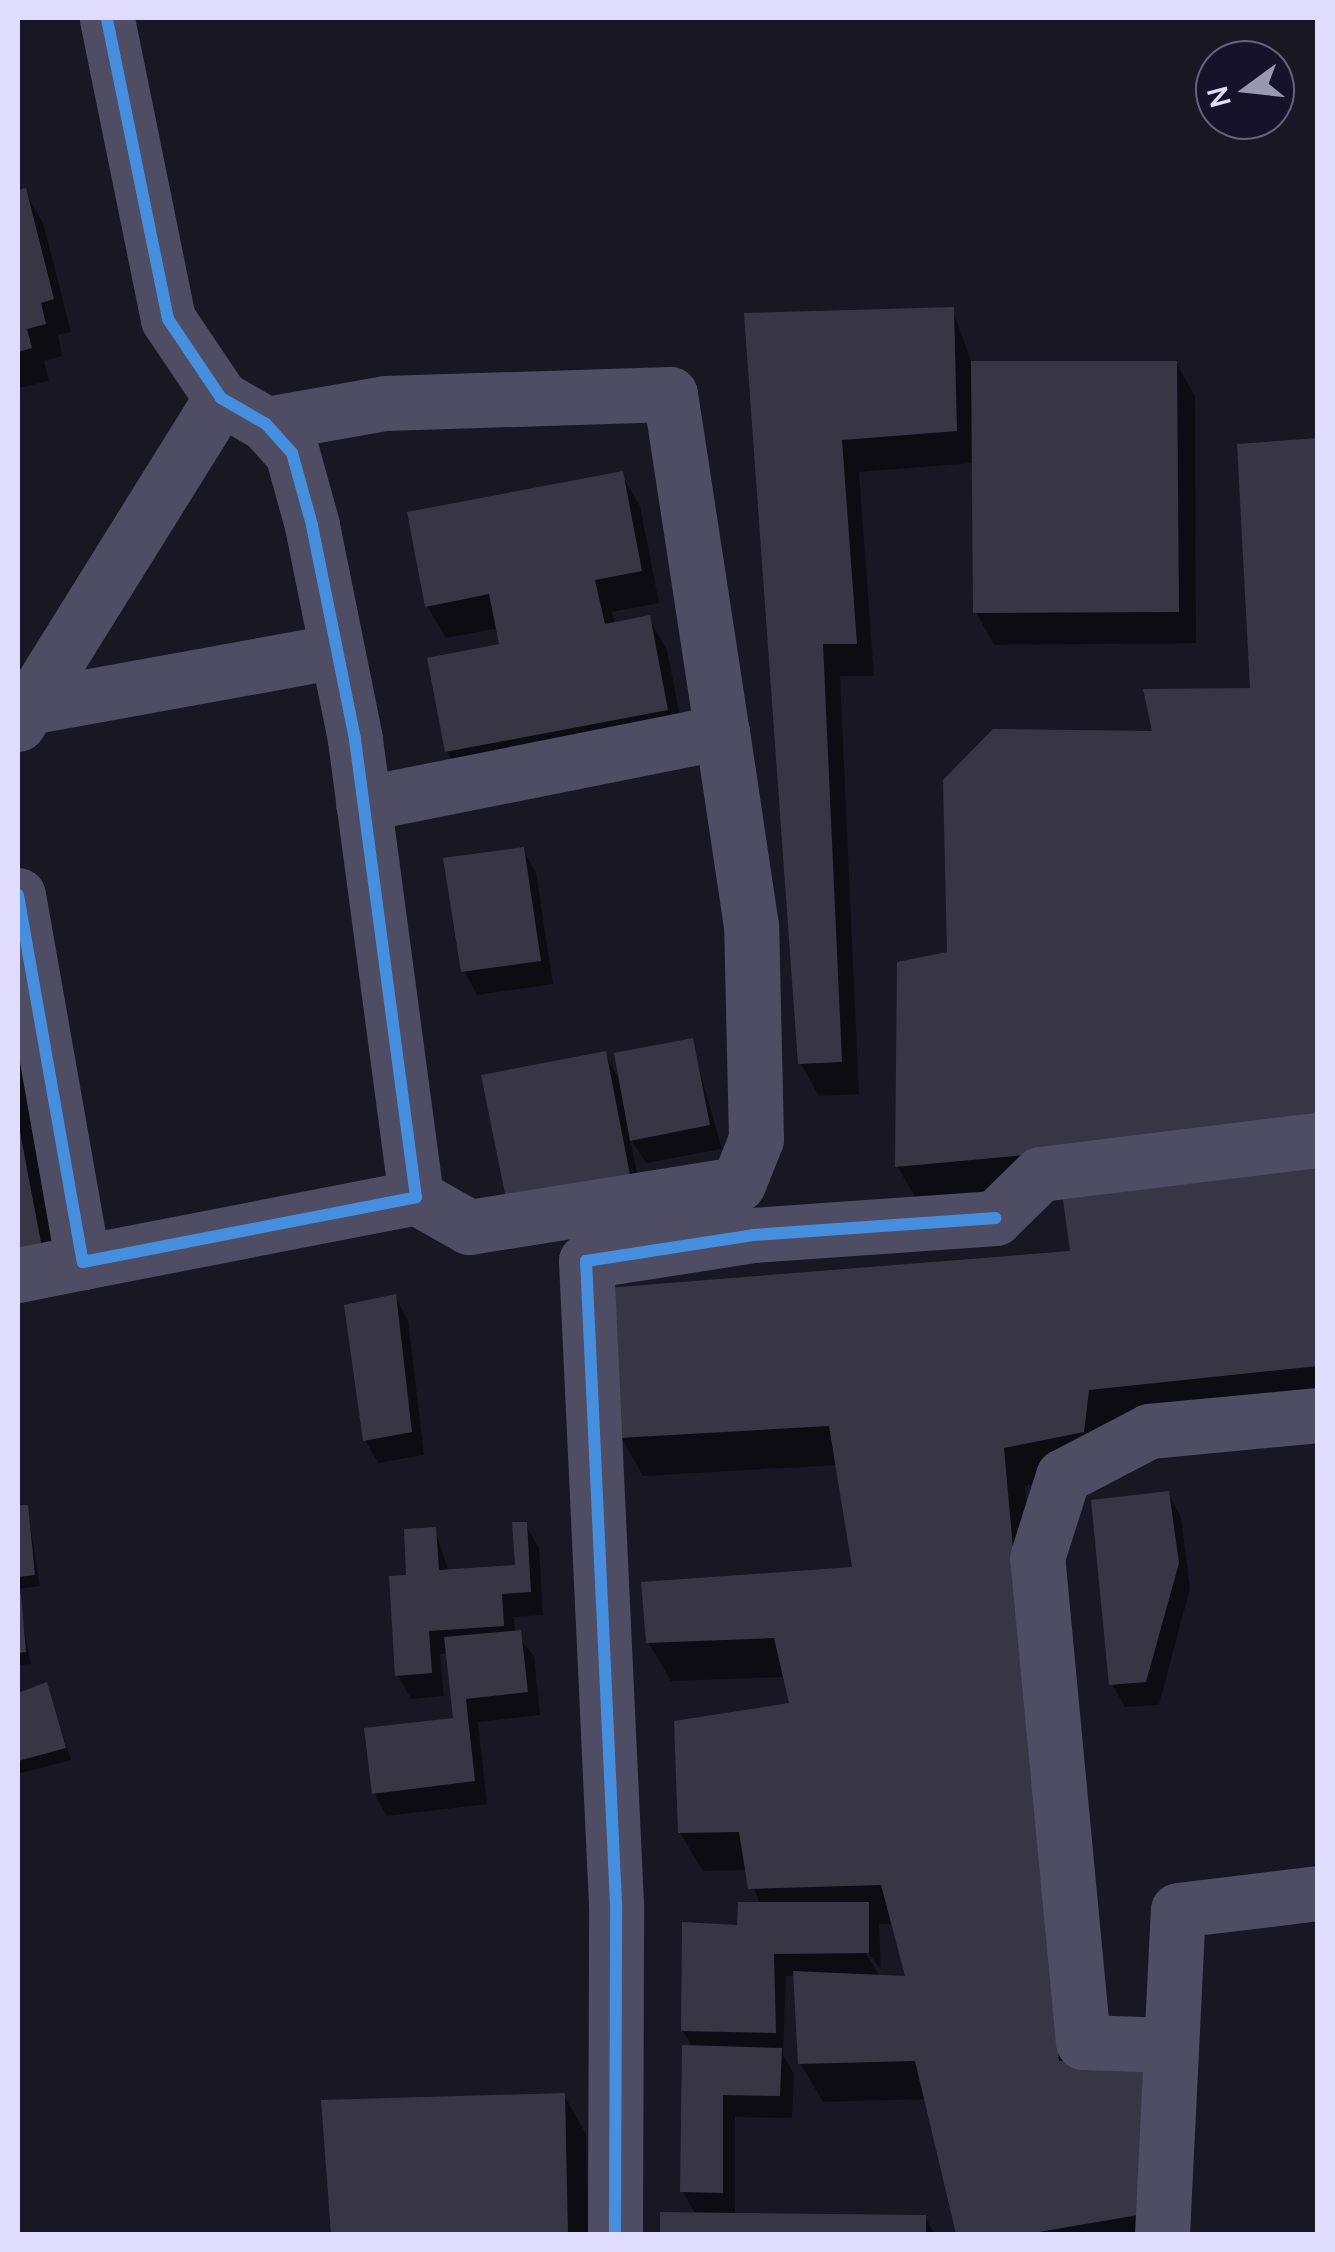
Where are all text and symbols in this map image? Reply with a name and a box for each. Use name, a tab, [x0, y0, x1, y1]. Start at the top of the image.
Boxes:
north arrow	[1195, 40, 1295, 140]
text: N	[1197, 83, 1239, 112]

